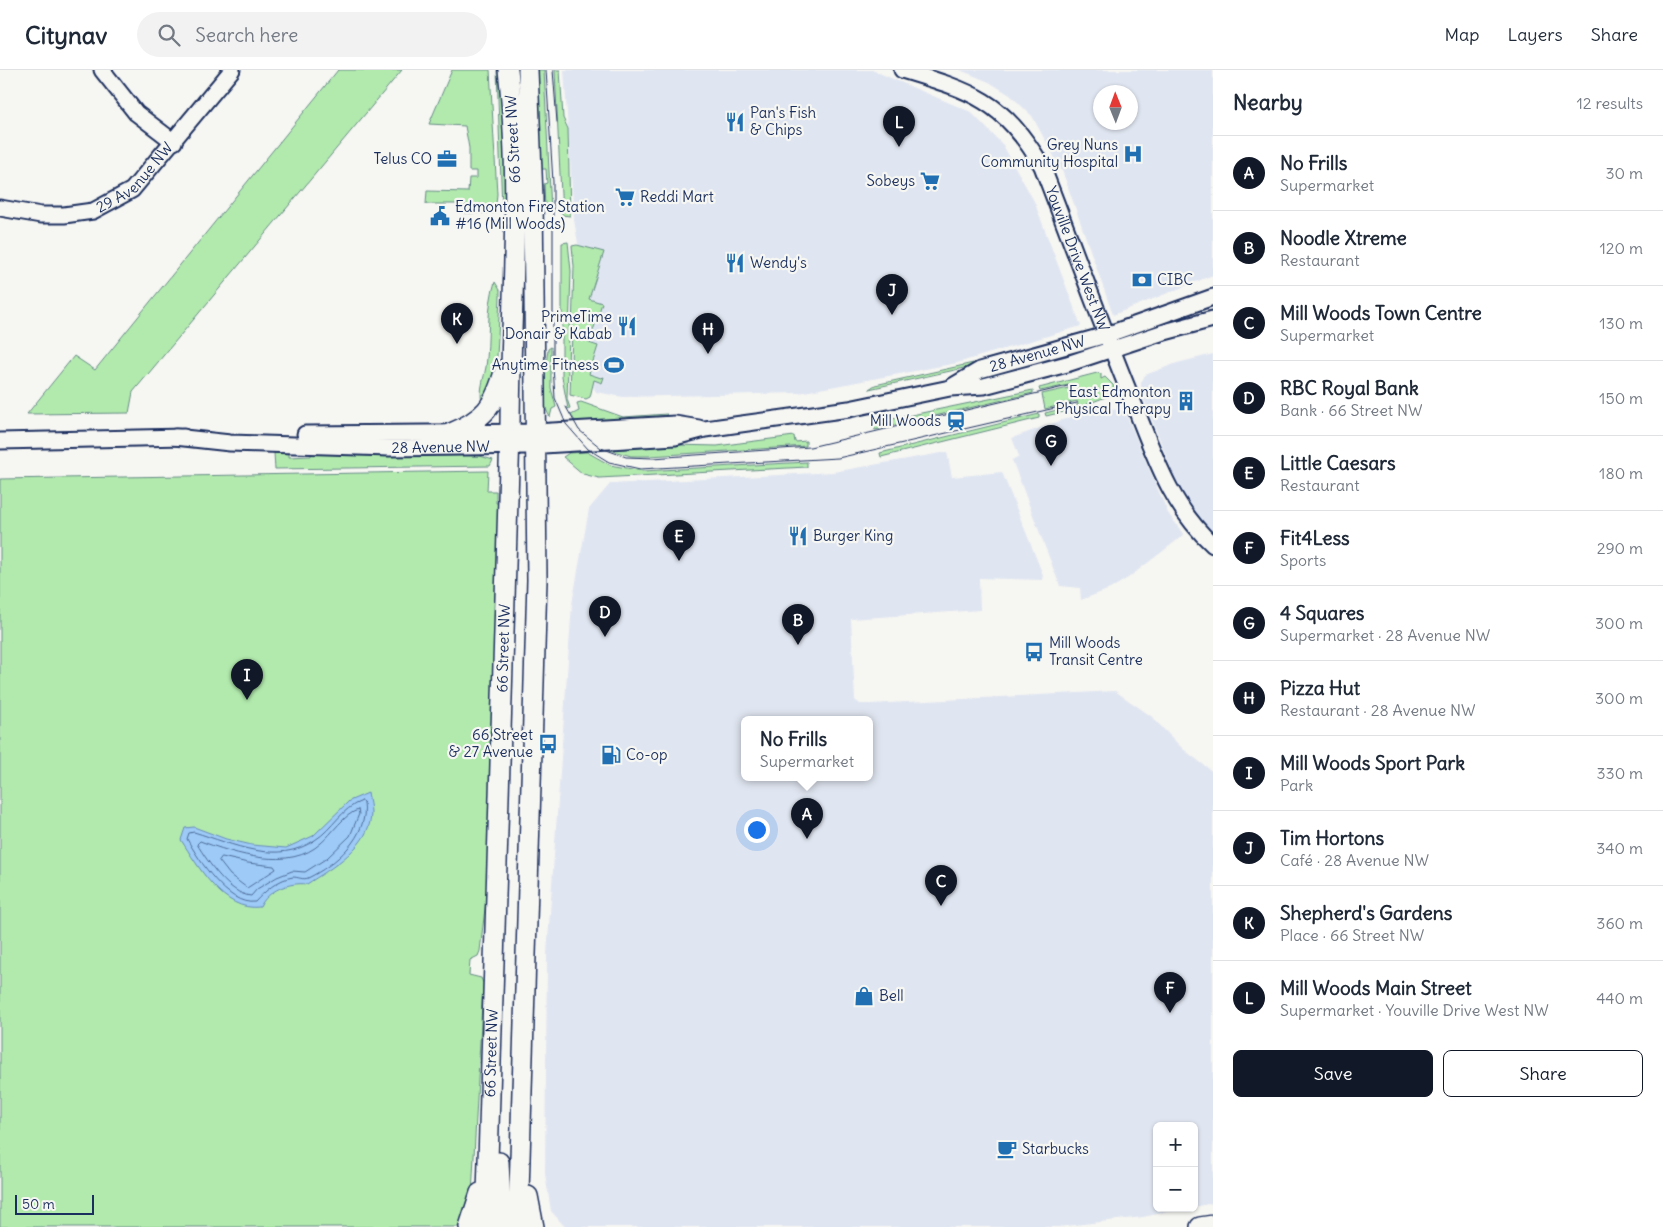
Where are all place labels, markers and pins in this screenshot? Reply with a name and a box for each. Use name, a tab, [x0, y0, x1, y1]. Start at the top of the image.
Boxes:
place label: Pan's Fish & Chips	[750, 103, 817, 139]
pin: L	[883, 106, 915, 147]
restaurant icon: Pan's Fish & Chips	[724, 111, 746, 133]
place label: Grey Nuns Community Hospital	[981, 135, 1118, 171]
hospital icon: Grey Nuns Community Hospital	[1122, 143, 1144, 165]
office icon: Telus CO	[436, 148, 458, 170]
place label: Telus CO	[373, 149, 432, 168]
supermarket icon: Sobeys	[919, 170, 941, 192]
place label: Sobeys	[867, 171, 915, 190]
supermarket icon: Reddi Mart	[614, 186, 636, 208]
place label: Reddi Mart	[640, 187, 714, 206]
place label: Edmonton Fire Station #16 (Mill Woods)	[455, 197, 605, 233]
public building icon: Edmonton Fire Station #16 (Mill Woods)	[429, 205, 451, 227]
restaurant icon: Wendy's	[724, 252, 746, 274]
place label: Wendy's	[750, 253, 807, 272]
bank icon: CIBC	[1131, 269, 1153, 291]
place label: CIBC	[1157, 270, 1193, 289]
pin: J	[876, 274, 908, 315]
pin: K	[441, 303, 473, 344]
place label: PrimeTime Donair & Kabab	[505, 307, 612, 343]
pin: H	[692, 313, 724, 354]
restaurant icon: PrimeTime Donair & Kabab	[616, 315, 638, 337]
sports icon: Anytime Fitness	[603, 354, 625, 376]
place label: Anytime Fitness	[492, 355, 599, 374]
place label: East Edmonton Physical Therapy	[1056, 382, 1171, 418]
building icon: East Edmonton Physical Therapy	[1175, 390, 1197, 412]
station icon: Mill Woods	[945, 410, 967, 432]
place label: Mill Woods	[870, 411, 941, 430]
pin: G	[1035, 425, 1067, 466]
pin: E	[663, 520, 695, 561]
restaurant icon: Burger King	[787, 525, 809, 547]
place label: Burger King	[813, 526, 893, 545]
pin: D	[589, 596, 621, 637]
pin: B	[782, 604, 814, 645]
place label: Mill Woods Transit Centre	[1049, 633, 1143, 669]
bus stop icon: Mill Woods Transit Centre	[1023, 641, 1045, 663]
pin: I	[231, 659, 263, 700]
place label: 66 Street & 27 Avenue	[449, 725, 533, 761]
bus stop icon: 66 Street & 27 Avenue	[537, 733, 559, 755]
fuel station icon: Co-op	[600, 744, 622, 766]
place label: Co-op	[626, 745, 668, 764]
pin: A	[791, 798, 823, 839]
pin: C	[925, 865, 957, 906]
pin: F	[1154, 972, 1186, 1013]
shop icon: Bell	[853, 985, 875, 1007]
place label: Bell	[879, 986, 904, 1005]
cafe icon: Starbucks	[996, 1138, 1018, 1160]
place label: Starbucks	[1022, 1139, 1089, 1158]

